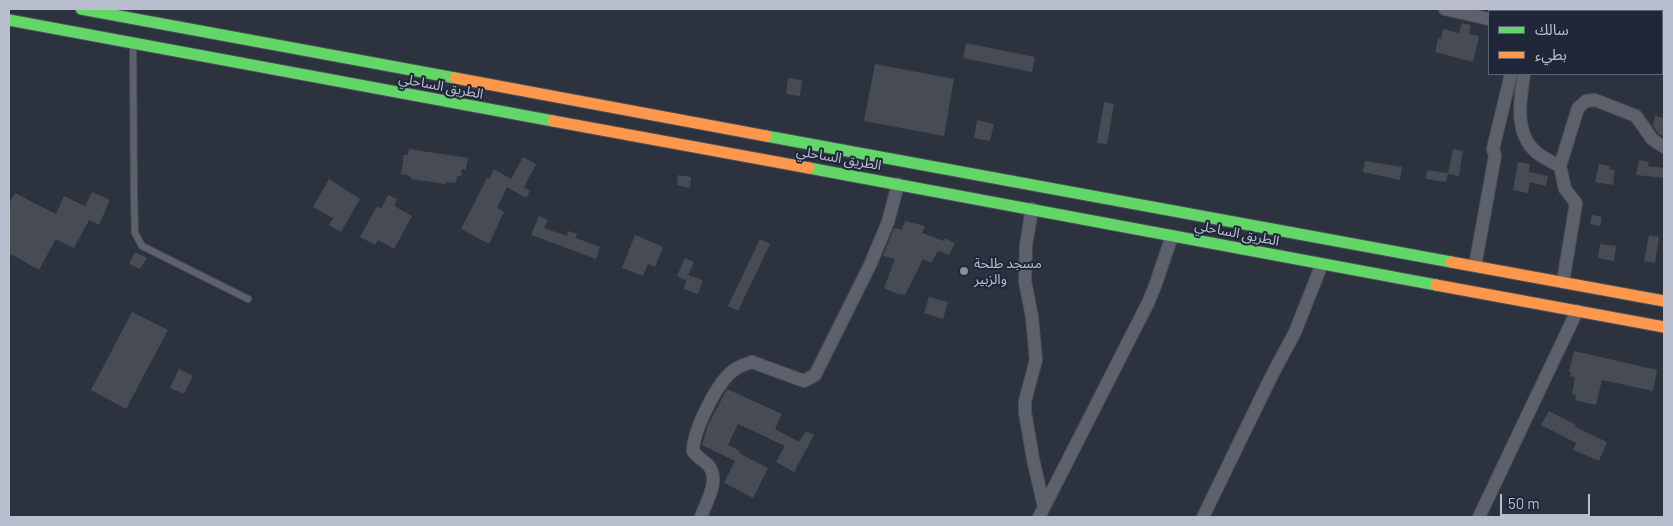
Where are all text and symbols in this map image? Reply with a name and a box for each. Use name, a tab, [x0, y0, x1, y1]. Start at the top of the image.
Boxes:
legend	[1488, 10, 1663, 75]
text: سالك	[1535, 20, 1569, 38]
text: بطيء	[1535, 45, 1567, 63]
street label: الطريق الساحلي	[397, 70, 485, 102]
street label: الطريق الساحلي	[795, 142, 883, 174]
street label: الطريق الساحلي	[1193, 217, 1281, 249]
place label: مسجد طلحة والزبير	[974, 255, 1042, 288]
marker: مسجد طلحة والزبير	[958, 265, 970, 277]
scale bar	[1503, 484, 1593, 516]
text: 50 m	[1508, 494, 1540, 512]

